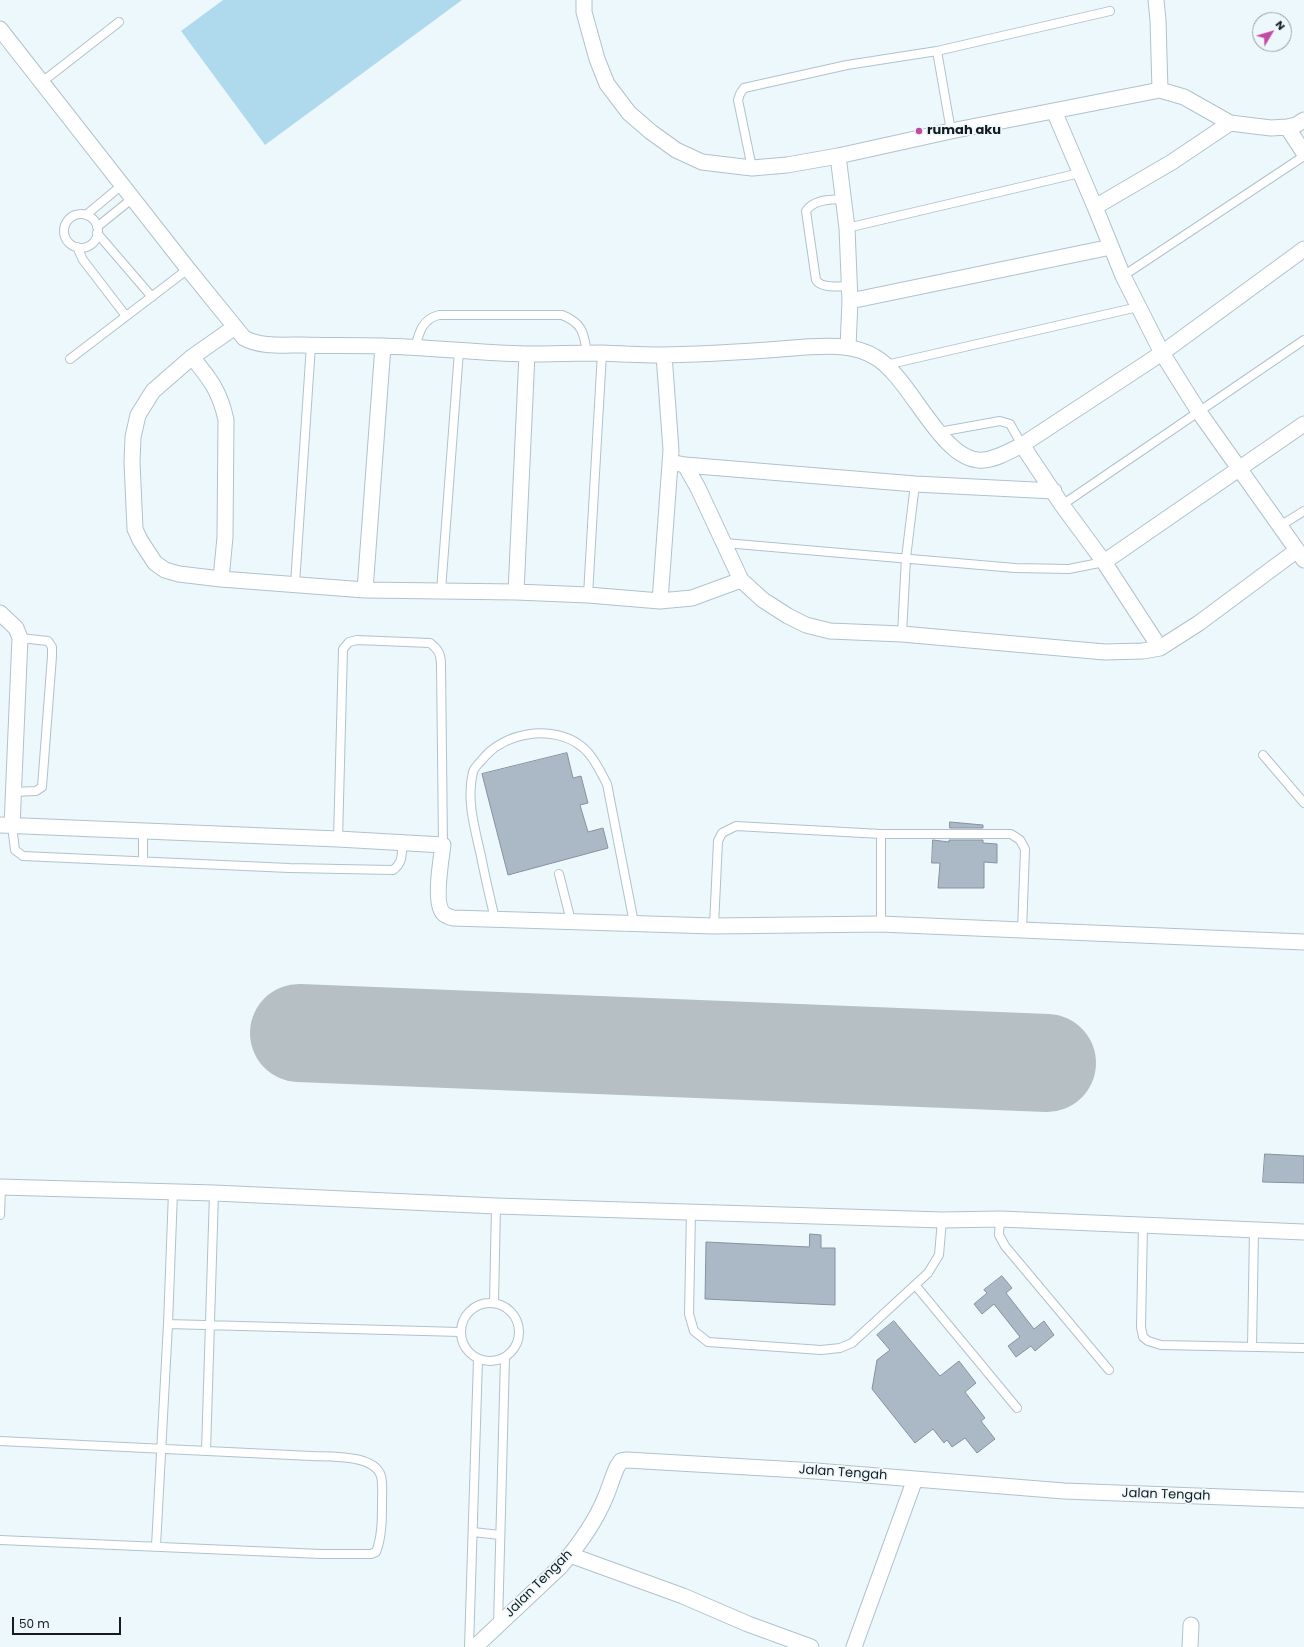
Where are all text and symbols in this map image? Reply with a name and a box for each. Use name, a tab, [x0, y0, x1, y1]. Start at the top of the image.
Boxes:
north arrow	[1252, 12, 1292, 52]
text: N	[1272, 17, 1290, 33]
place label: rumah aku	[927, 123, 1001, 139]
marker: rumah aku	[914, 126, 924, 136]
street label: Jalan Tengah	[798, 1462, 888, 1484]
street label: Jalan Tengah	[1121, 1486, 1211, 1504]
street label: Jalan Tengah	[502, 1547, 576, 1621]
scale bar	[14, 1609, 123, 1635]
text: 50 m	[19, 1615, 50, 1632]

